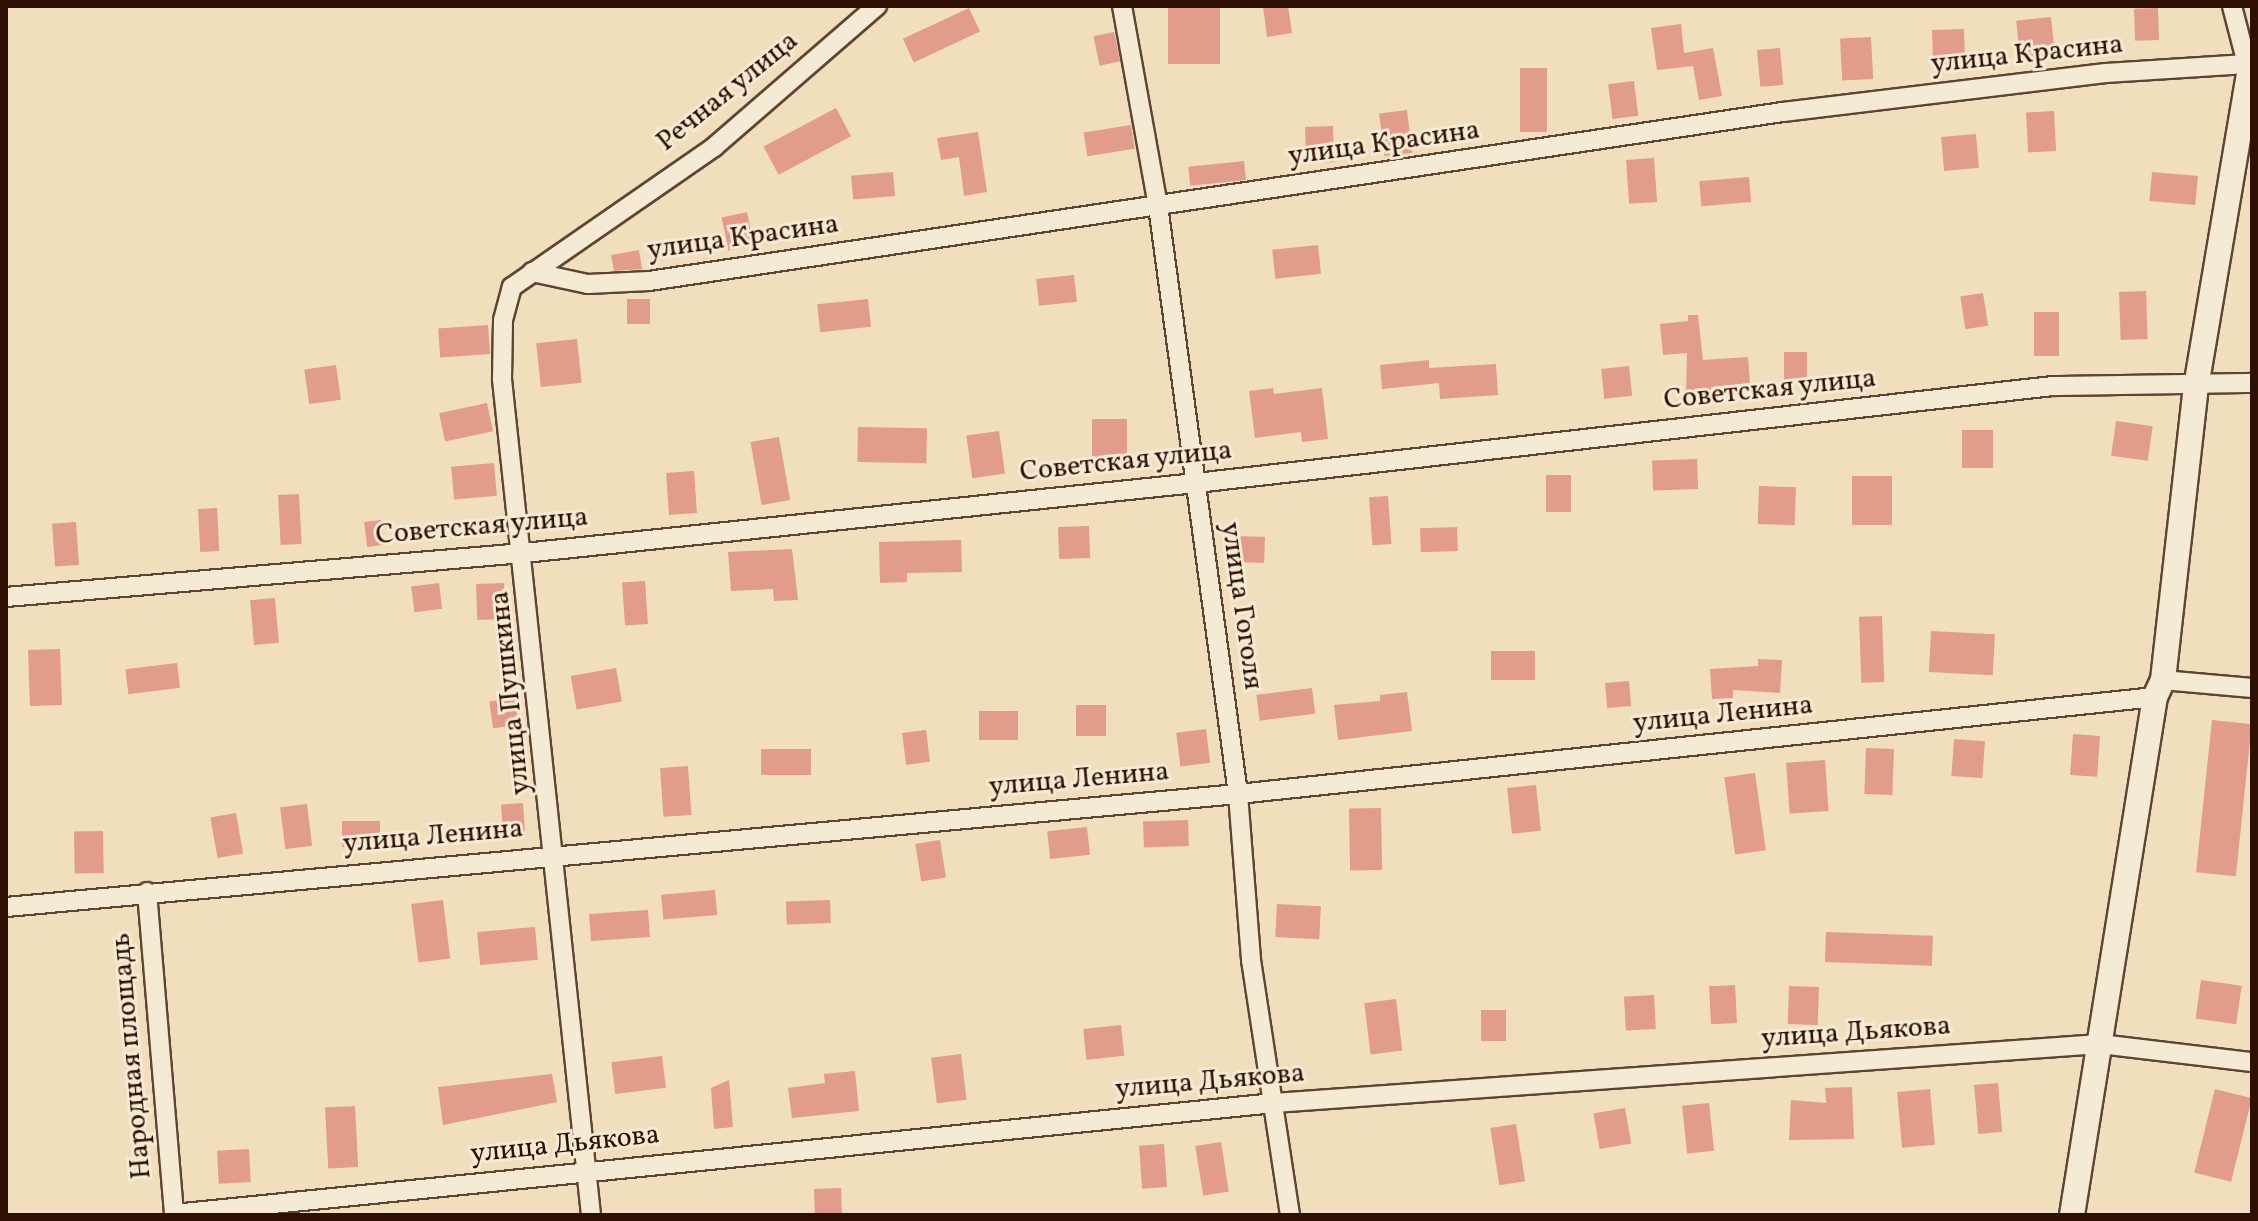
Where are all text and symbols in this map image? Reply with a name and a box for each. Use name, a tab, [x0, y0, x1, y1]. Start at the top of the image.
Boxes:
street label: Речная улица	[650, 24, 806, 160]
street label: улица Красина	[1929, 28, 2125, 82]
street label: улица Красина	[1286, 114, 1482, 174]
street label: улица Красина	[645, 208, 841, 268]
street label: Советская улица	[1662, 362, 1878, 418]
street label: Советская улица	[1018, 434, 1234, 490]
street label: Советская улица	[374, 501, 590, 553]
street label: улица Гоголя	[1213, 520, 1269, 692]
street label: улица Пушкина	[484, 589, 538, 797]
street label: улица Ленина	[1631, 689, 1815, 741]
street label: улица Ленина	[987, 755, 1171, 805]
street label: улица Ленина	[341, 812, 525, 862]
street label: Народная площадь	[105, 932, 159, 1180]
street label: улица Дьякова	[1760, 1010, 1952, 1056]
street label: улица Дьякова	[1114, 1057, 1306, 1107]
street label: улица Дьякова	[469, 1118, 661, 1172]

